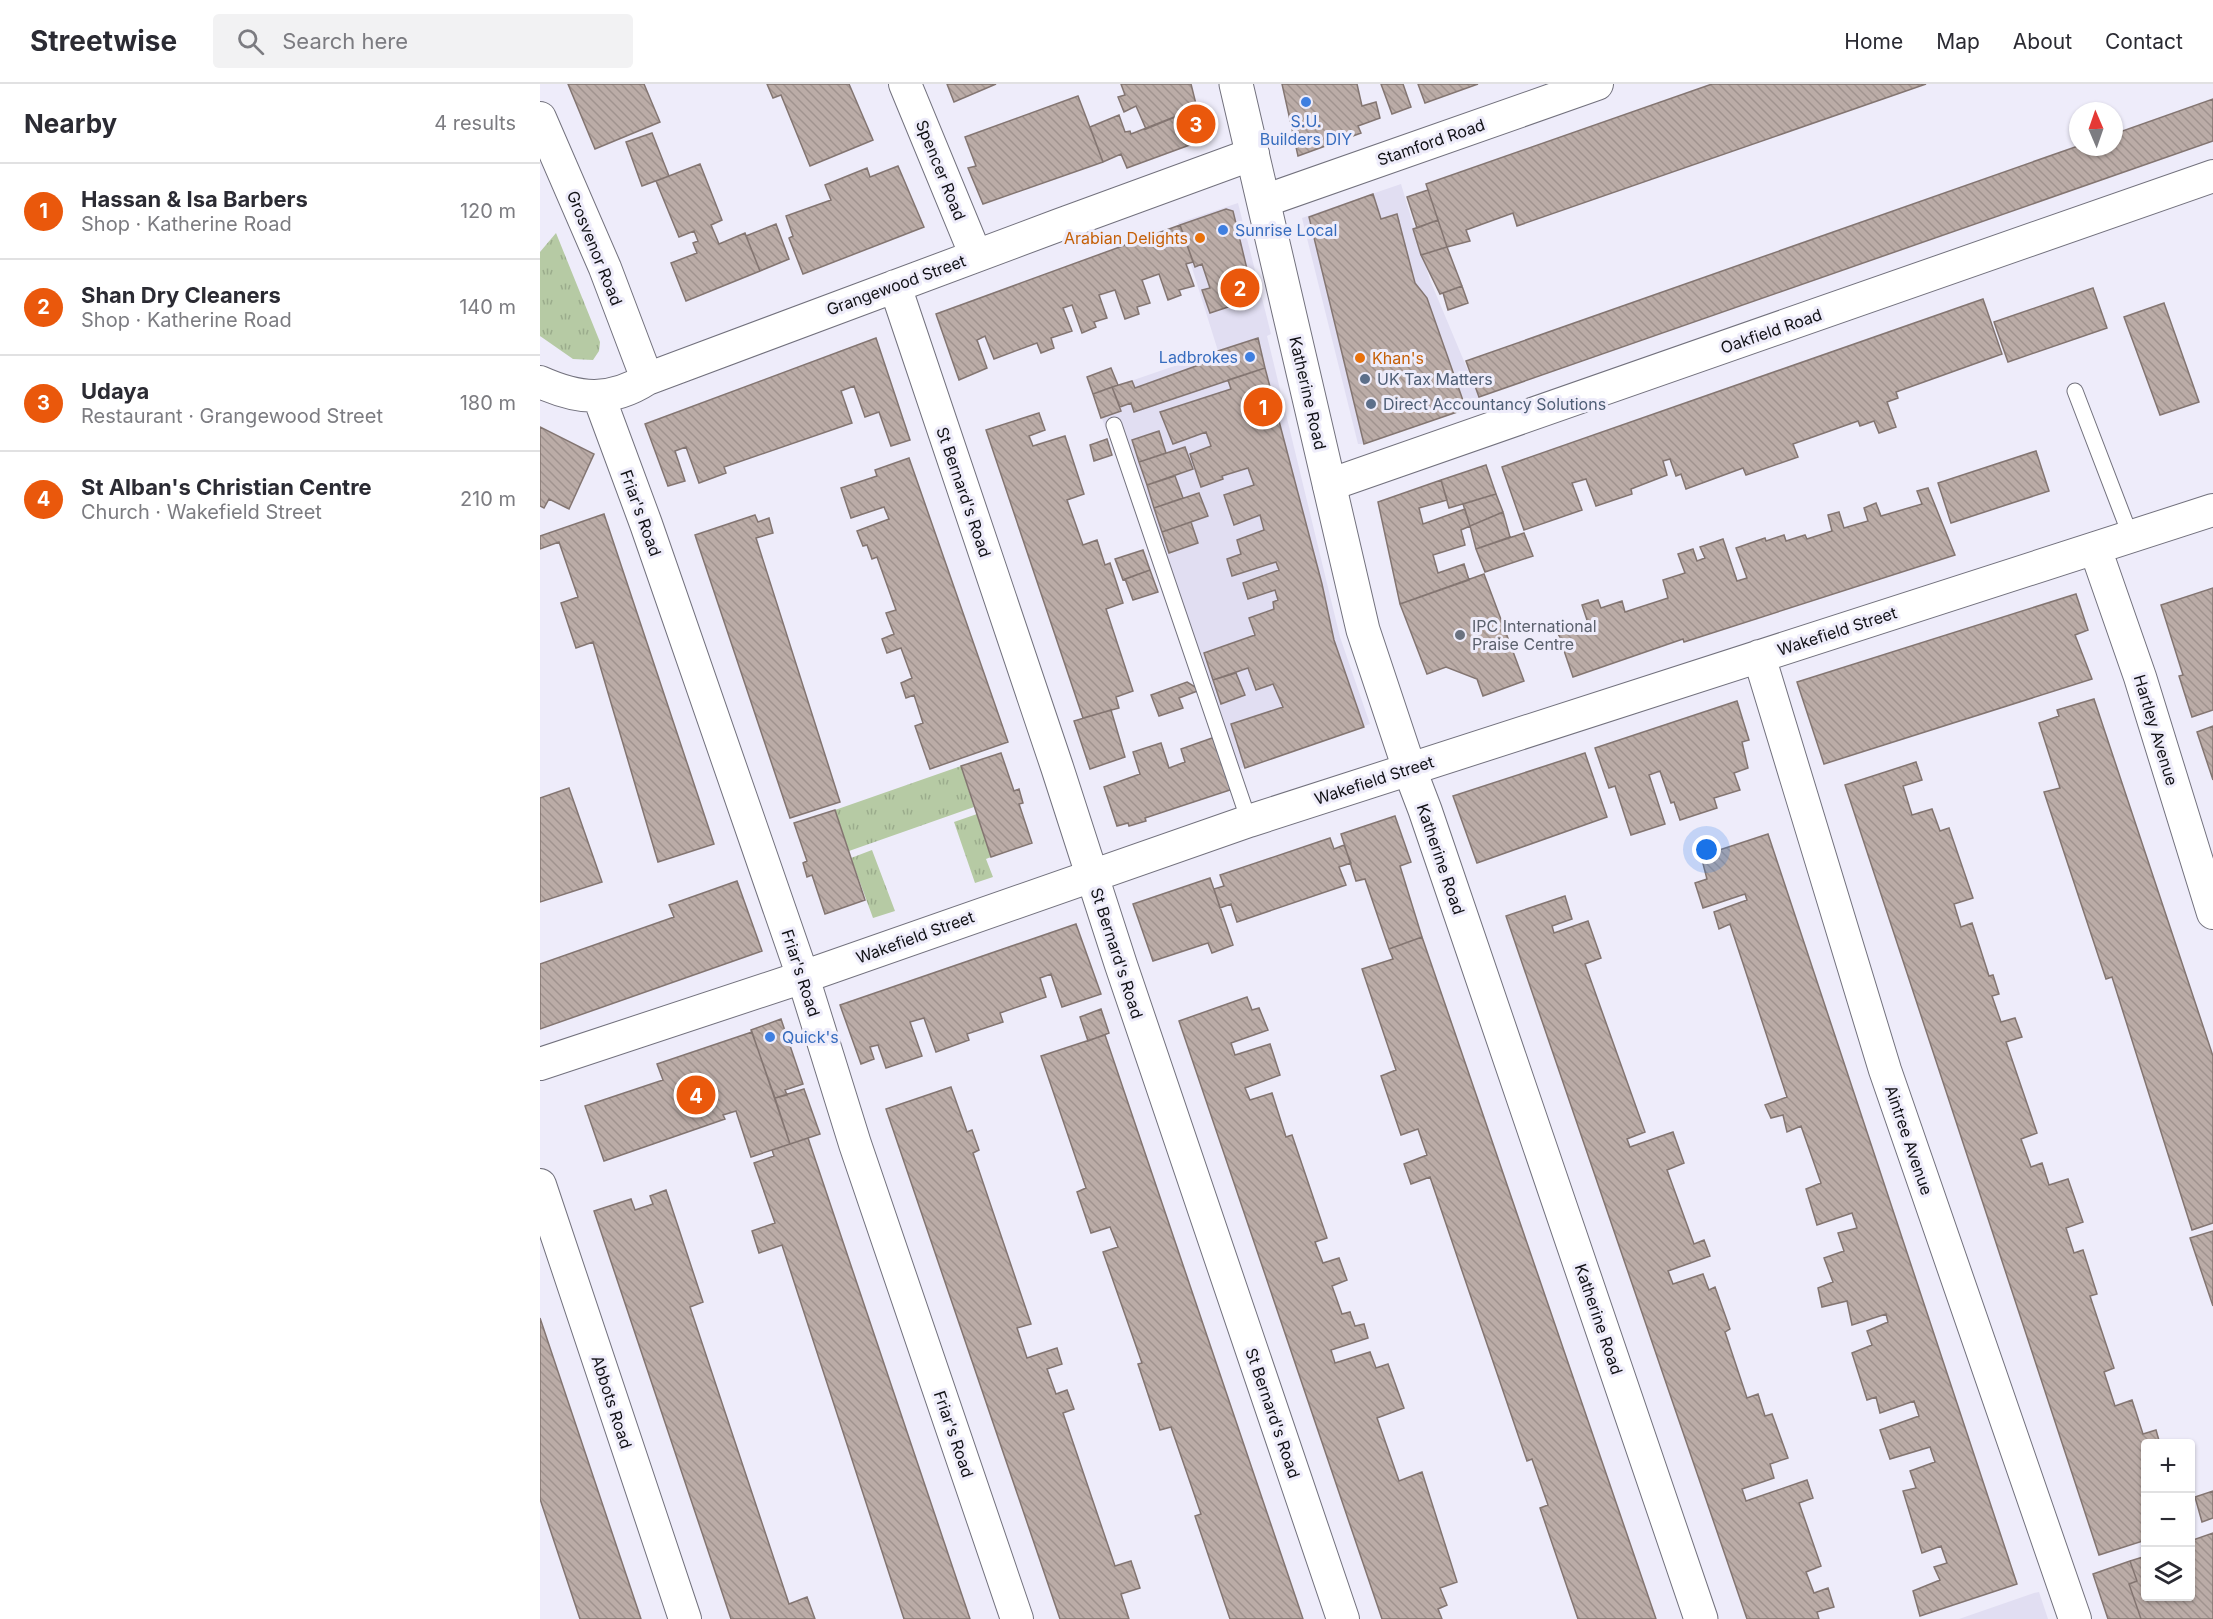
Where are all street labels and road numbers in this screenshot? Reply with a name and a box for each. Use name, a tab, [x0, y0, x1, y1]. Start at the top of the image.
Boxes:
street label: Stamford Road	[1375, 114, 1487, 170]
street label: Spencer Road	[912, 117, 970, 223]
street label: Grosvenor Road	[563, 188, 627, 308]
street label: Grangewood Street	[824, 251, 968, 319]
street label: Oakfield Road	[1718, 304, 1824, 358]
street label: Katherine Road	[1285, 334, 1331, 452]
street label: St Bernard's Road	[932, 424, 996, 560]
street label: Friar's Road	[616, 467, 666, 559]
street label: Wakefield Street	[1775, 602, 1899, 660]
street label: Hartley Avenue	[2130, 672, 2182, 788]
street label: Wakefield Street	[1312, 751, 1436, 809]
street label: Katherine Road	[1413, 801, 1469, 917]
street label: St Bernard's Road	[1086, 885, 1148, 1021]
street label: Wakefield Street	[853, 906, 977, 968]
street label: Friar's Road	[778, 927, 824, 1019]
street label: Aintree Avenue	[1881, 1082, 1937, 1198]
street label: Katherine Road	[1571, 1261, 1627, 1377]
street label: St Bernard's Road	[1241, 1345, 1305, 1481]
street label: Abbots Road	[588, 1353, 636, 1451]
street label: Friar's Road	[930, 1388, 978, 1480]

